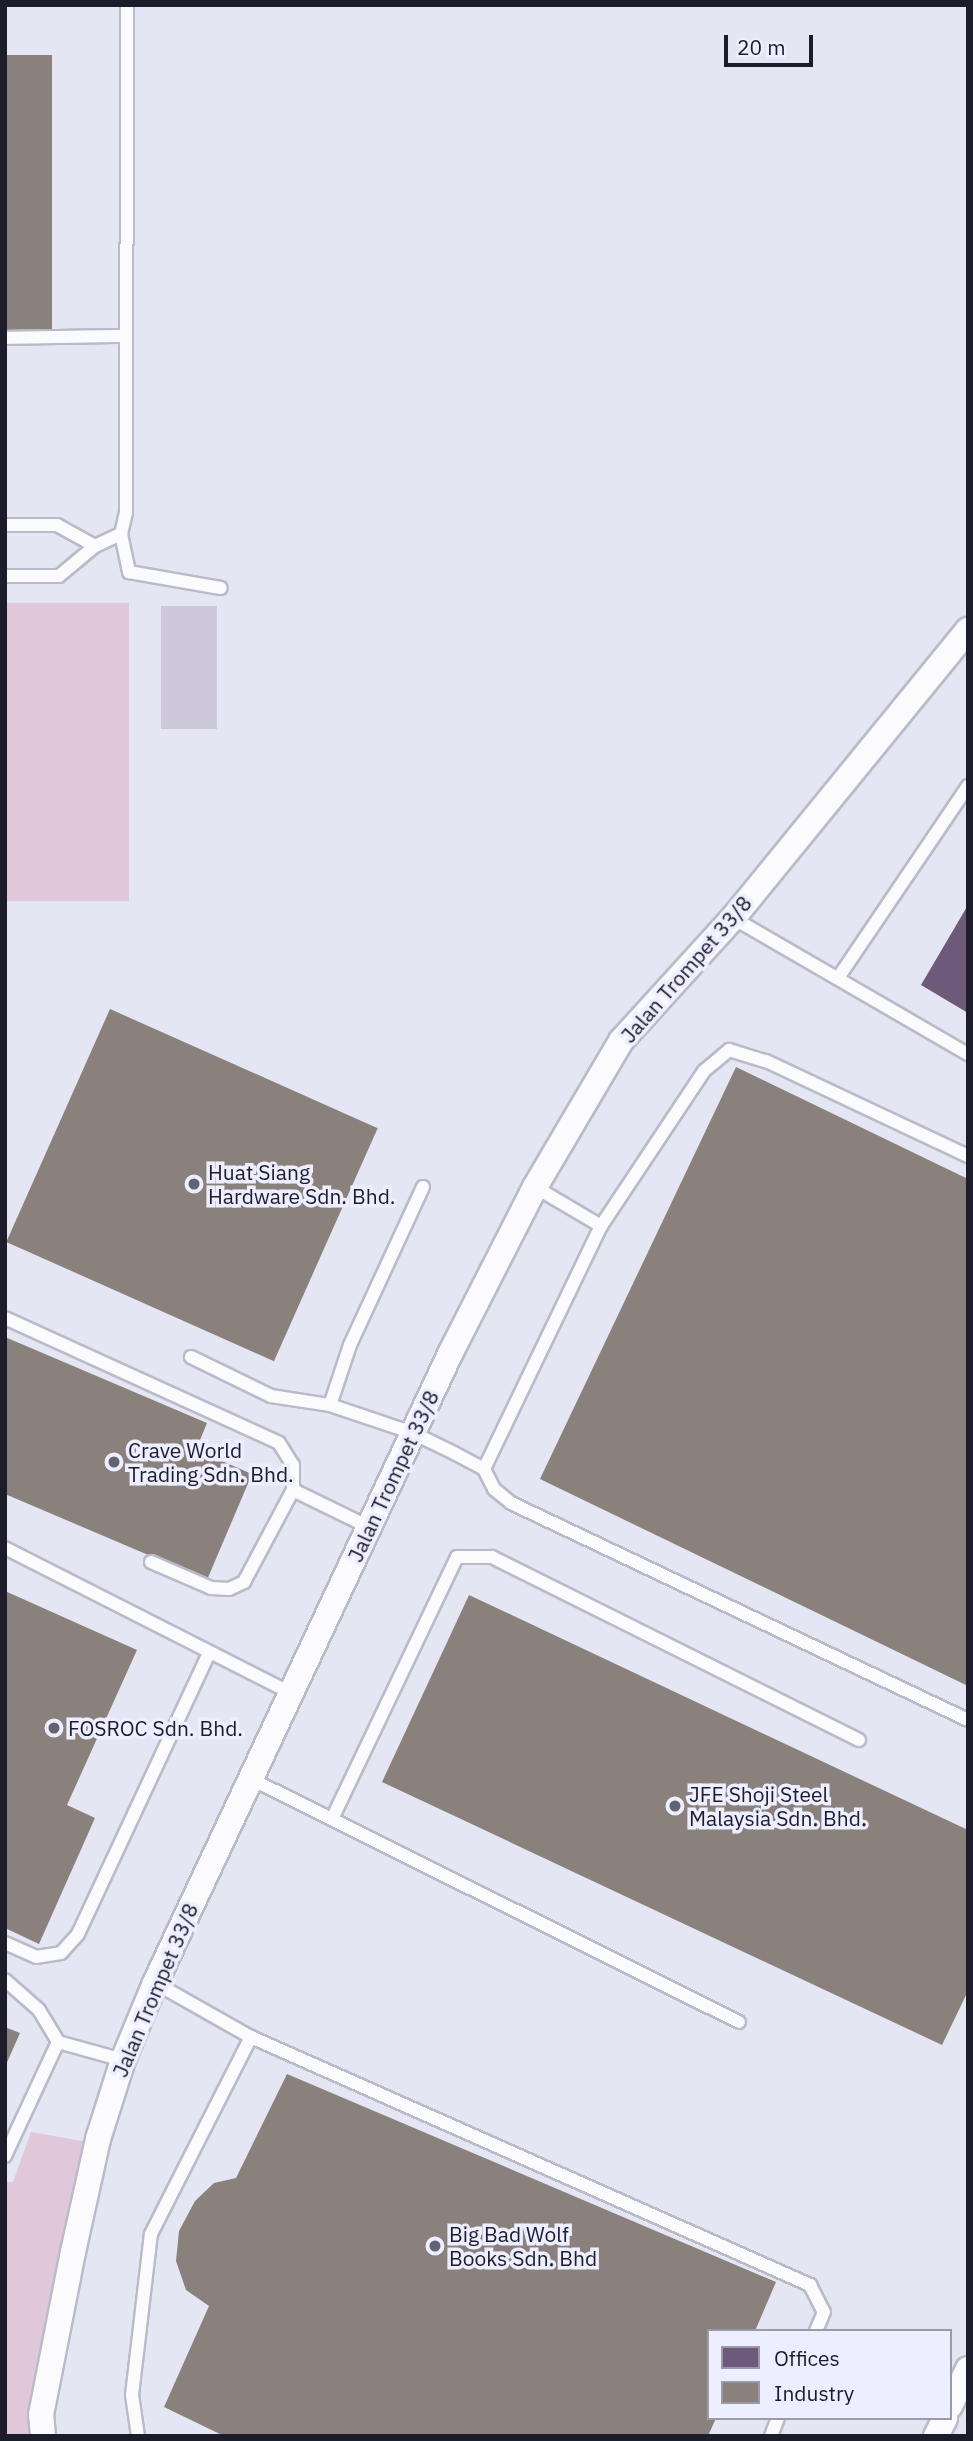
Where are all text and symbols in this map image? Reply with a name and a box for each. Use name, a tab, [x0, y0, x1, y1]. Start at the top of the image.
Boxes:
scale bar	[728, 21, 817, 65]
text: 20 m	[737, 33, 786, 61]
street label: Jalan Trompet 33/8	[615, 890, 757, 1048]
place label: Huat Siang Hardware Sdn. Bhd.	[208, 1159, 396, 1209]
marker: Huat Siang Hardware Sdn. Bhd.	[186, 1176, 202, 1192]
street label: Jalan Trompet 33/8	[342, 1386, 444, 1566]
place label: Crave World Trading Sdn. Bhd.	[128, 1437, 294, 1487]
marker: Crave World Trading Sdn. Bhd.	[106, 1454, 122, 1470]
place label: FOSROC Sdn. Bhd.	[68, 1715, 243, 1741]
marker: FOSROC Sdn. Bhd.	[46, 1720, 62, 1736]
place label: JFE Shoji Steel Malaysia Sdn. Bhd.	[689, 1781, 867, 1831]
marker: JFE Shoji Steel Malaysia Sdn. Bhd.	[667, 1798, 683, 1814]
street label: Jalan Trompet 33/8	[107, 1899, 203, 2081]
place label: Big Bad Wolf Books Sdn. Bhd	[449, 2221, 597, 2271]
marker: Big Bad Wolf Books Sdn. Bhd	[427, 2238, 443, 2254]
legend	[707, 2329, 952, 2420]
text: Offices	[774, 2344, 840, 2372]
text: Industry	[774, 2379, 854, 2407]

